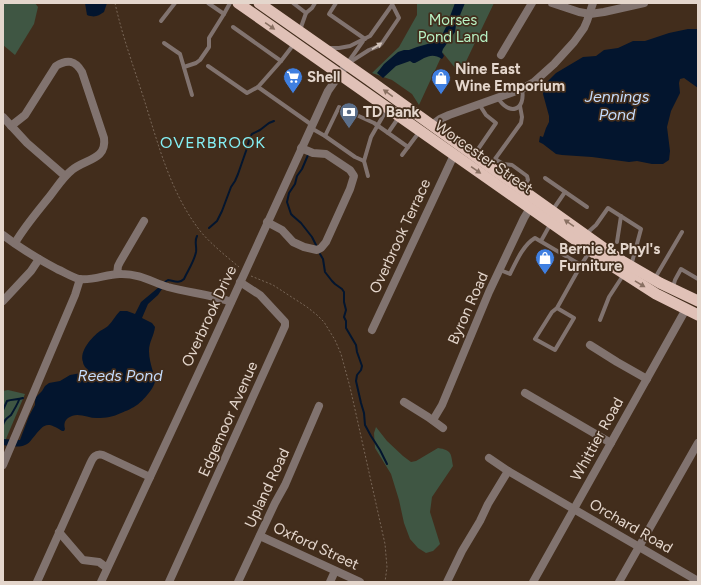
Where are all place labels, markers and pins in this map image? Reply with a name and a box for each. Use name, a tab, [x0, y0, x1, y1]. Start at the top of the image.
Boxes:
place label: Nine East Wine Emporium	[455, 60, 565, 95]
supermarket icon: Shell	[282, 66, 304, 94]
shop icon: Nine East Wine Emporium	[430, 67, 452, 95]
place label: Shell	[307, 68, 340, 86]
bank icon: TD Bank	[338, 101, 360, 129]
place label: TD Bank	[363, 103, 420, 121]
place label: Bernie & Phyl's Furniture	[559, 240, 660, 275]
shop icon: Bernie & Phyl's Furniture	[534, 247, 556, 275]

